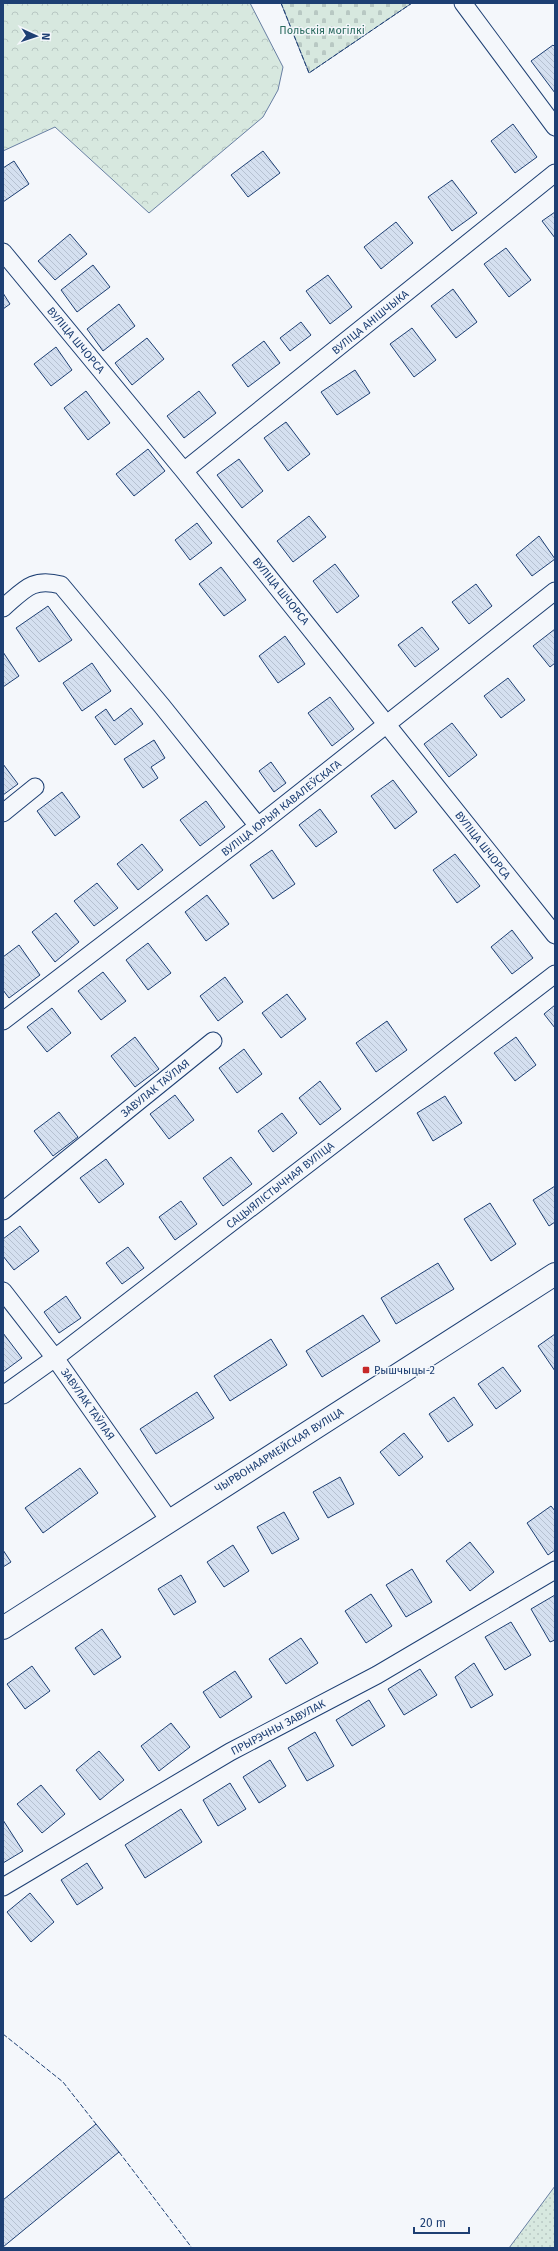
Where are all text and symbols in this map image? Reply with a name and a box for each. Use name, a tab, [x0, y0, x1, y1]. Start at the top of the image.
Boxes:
north arrow	[16, 16, 56, 56]
park label: Польскія могілкі	[279, 24, 365, 37]
text: N	[39, 33, 52, 40]
street label: ВУЛІЦА АНІШЧЫКА	[329, 287, 412, 357]
street label: ВУЛІЦА ШЧОРСА	[44, 305, 108, 377]
street label: ВУЛІЦА ШЧОРСА	[250, 555, 312, 628]
street label: ВУЛІЦА ЮРЫЯ КАВАЛЕЎСКАГА	[218, 756, 344, 859]
street label: ВУЛІЦА ШЧОРСА	[452, 809, 514, 882]
street label: ЗАВУЛАК ТАЎЛАЯ	[118, 1056, 192, 1120]
street label: САЦЫЯЛІСТЫЧНАЯ ВУЛІЦА	[224, 1139, 337, 1231]
place label: Рышчыцы-2	[374, 1364, 435, 1377]
street label: ЗАВУЛАК ТАЎЛАЯ	[58, 1365, 118, 1443]
marker: Рышчыцы-2	[361, 1365, 371, 1375]
street label: ЧЫРВОНААРМЕЙСКАЯ ВУЛІЦА	[213, 1405, 347, 1495]
street label: ПРЫРЭЧНЫ ЗАВУЛАК	[229, 1697, 328, 1758]
scale bar	[414, 2209, 469, 2235]
text: 20 m	[420, 2216, 446, 2230]

